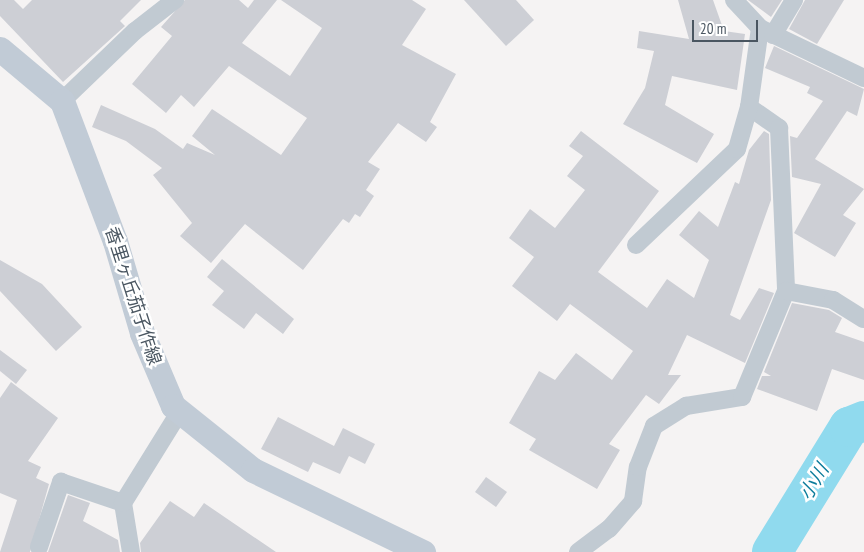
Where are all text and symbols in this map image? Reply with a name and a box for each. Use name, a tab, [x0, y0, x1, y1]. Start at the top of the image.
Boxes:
scale bar	[694, 10, 760, 42]
text: 20 m	[700, 19, 726, 38]
street label: 香里ヶ丘茄子作線	[100, 224, 166, 368]
water label: 小川	[794, 460, 834, 504]

